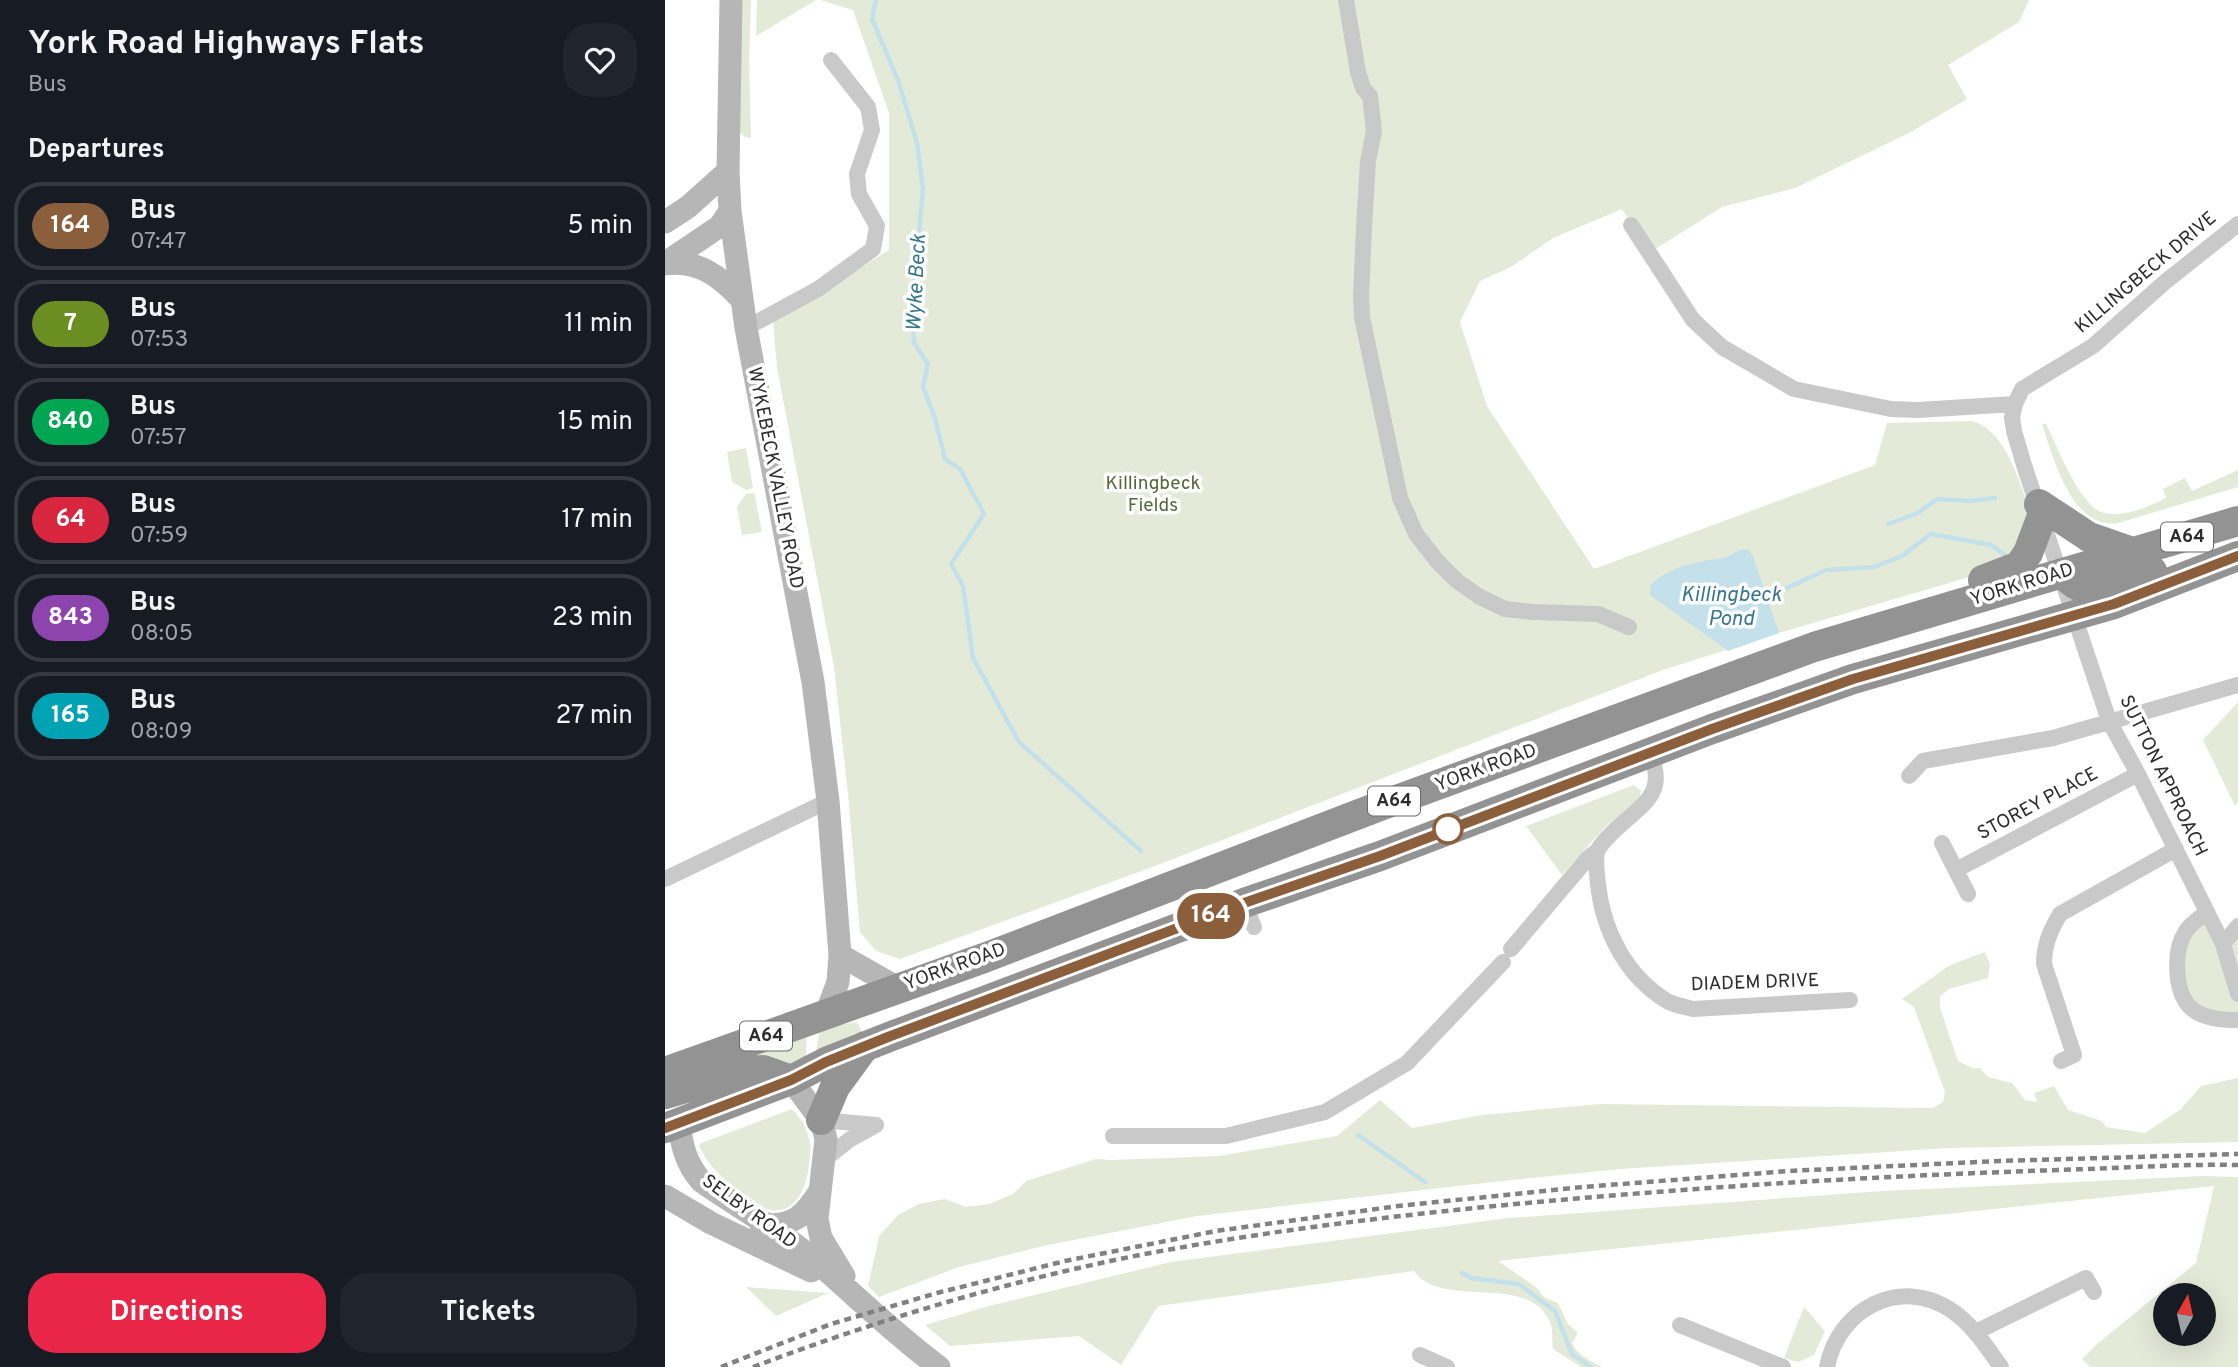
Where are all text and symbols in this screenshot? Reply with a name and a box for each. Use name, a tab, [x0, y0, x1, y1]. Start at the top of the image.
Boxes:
button: heart	[563, 23, 637, 97]
text: York Road Highways Flats	[28, 24, 425, 66]
text: Bus	[28, 71, 67, 100]
text: Departures	[28, 134, 165, 167]
text: Bus	[130, 195, 176, 228]
street label: KILLINGBECK DRIVE	[2070, 207, 2222, 339]
text: 5 min	[567, 210, 633, 243]
text: 164	[51, 211, 90, 241]
text: 07:47	[130, 228, 186, 257]
water label: Wyke Beck	[901, 233, 933, 333]
text: Bus	[130, 293, 176, 326]
text: 11 min	[564, 308, 633, 341]
text: 7	[64, 309, 77, 339]
text: 07:53	[130, 326, 188, 355]
street label: WYKEBECK VALLEY ROAD	[742, 365, 808, 591]
text: Bus	[130, 391, 176, 424]
text: 15 min	[558, 406, 633, 439]
text: 840	[47, 407, 94, 437]
text: 07:57	[130, 424, 186, 453]
park label: Killingbeck Fields	[1106, 472, 1200, 518]
text: Bus	[130, 489, 176, 522]
text: 17 min	[561, 504, 633, 537]
text: 64	[55, 505, 86, 535]
text: 07:59	[130, 522, 188, 551]
road number: A64	[2161, 522, 2213, 552]
street label: YORK ROAD	[1968, 558, 2076, 612]
water label: Killingbeck Pond	[1681, 582, 1782, 633]
text: Bus	[130, 587, 176, 620]
text: 23 min	[552, 602, 633, 635]
text: 843	[48, 603, 93, 633]
text: 08:05	[130, 620, 193, 649]
text: Bus	[130, 685, 176, 718]
street label: SUTTON APPROACH	[2114, 691, 2212, 861]
text: 27 min	[555, 700, 633, 733]
text: 165	[51, 701, 90, 731]
text: 08:09	[130, 718, 193, 747]
street label: YORK ROAD	[1432, 739, 1540, 797]
street label: STOREY PLACE	[1974, 762, 2102, 846]
road number: A64	[1368, 786, 1420, 816]
unlabelled marker	[1433, 814, 1463, 844]
line badge: 164	[1171, 893, 1251, 939]
text: 164	[1191, 901, 1231, 931]
street label: YORK ROAD	[901, 938, 1009, 996]
street label: DIADEM DRIVE	[1690, 969, 1820, 997]
road number: A64	[740, 1021, 792, 1050]
street label: SELBY ROAD	[697, 1169, 801, 1255]
button: Directions	[28, 1273, 326, 1353]
button: Tickets	[340, 1273, 637, 1353]
north arrow	[2153, 1283, 2215, 1346]
map controls	[2153, 1283, 2216, 1346]

